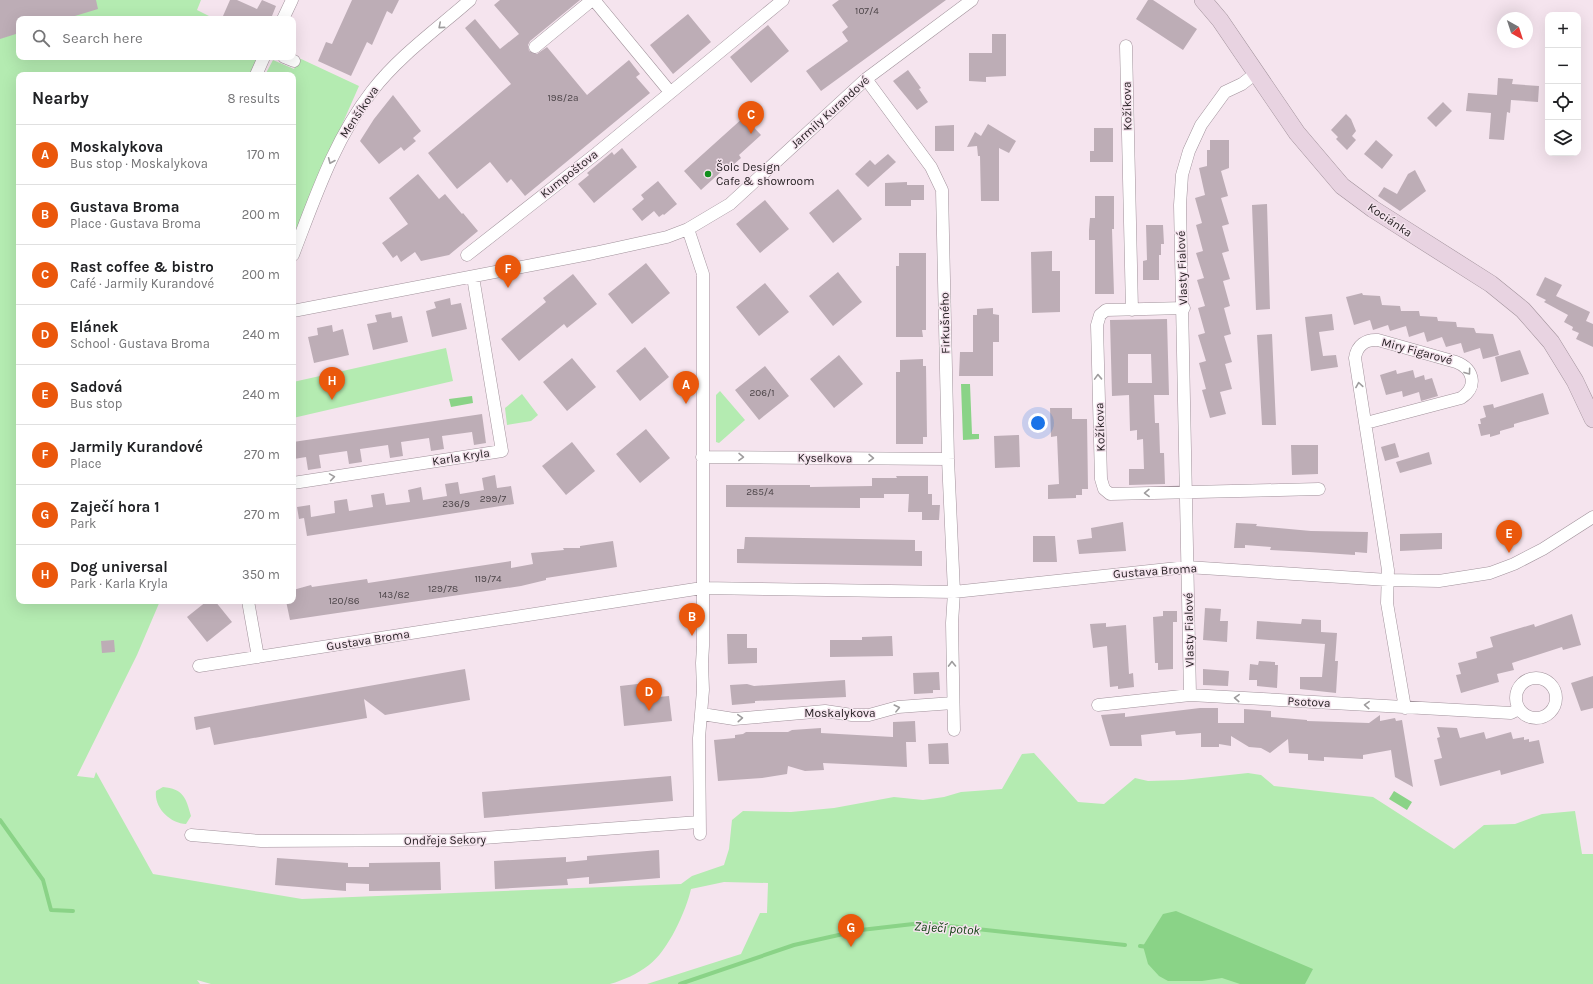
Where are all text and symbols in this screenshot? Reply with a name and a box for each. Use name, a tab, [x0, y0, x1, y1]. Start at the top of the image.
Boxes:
house number: 107/4	[855, 5, 879, 17]
north arrow	[1497, 12, 1533, 48]
map controls	[1545, 12, 1581, 156]
button: +	[1545, 12, 1581, 48]
search box	[16, 16, 296, 60]
one-way arrow	[438, 21, 445, 28]
icon: search	[30, 27, 52, 49]
text: Search here	[62, 29, 143, 47]
button: −	[1545, 48, 1581, 84]
street label: Jarmily Kurandové	[788, 73, 872, 151]
street label: Kožíkova	[1120, 81, 1134, 131]
street label: Menšíkova	[337, 83, 381, 141]
button: locate	[1545, 84, 1581, 120]
text: Nearby	[32, 88, 89, 108]
text: 8 results	[227, 91, 280, 106]
house number: 198/2a	[548, 92, 578, 104]
pin: C	[738, 101, 764, 134]
button: layers	[1545, 120, 1581, 156]
text: Moskalykova	[70, 138, 163, 156]
text: A	[41, 147, 49, 162]
text: 170 m	[247, 147, 280, 162]
street label: Kumpoštova	[537, 147, 601, 201]
text: Bus stop · Moskalykova	[70, 156, 208, 171]
one-way arrow	[328, 156, 336, 164]
place label: Šolc Design Cafe & showroom	[716, 159, 814, 188]
marker: Šolc Design Cafe & showroom	[703, 169, 713, 179]
text: Gustava Broma	[70, 198, 180, 216]
street label: Kociánka	[1365, 200, 1415, 240]
text: B	[41, 207, 49, 222]
text: 200 m	[242, 207, 280, 222]
text: Place · Gustava Broma	[70, 216, 201, 231]
street label: Vlasty Fialové	[1174, 230, 1190, 306]
pin: F	[495, 255, 521, 288]
text: Rast coffee & bistro	[70, 258, 214, 276]
text: C	[41, 267, 49, 282]
text: 200 m	[242, 267, 280, 282]
text: Café · Jarmily Kurandové	[70, 276, 214, 291]
street label: Firkušného	[937, 292, 953, 354]
text: Elánek	[70, 318, 118, 336]
text: D	[41, 327, 49, 342]
text: 240 m	[242, 327, 280, 342]
street label: Miry Figarové	[1380, 335, 1454, 367]
text: School · Gustava Broma	[70, 336, 210, 351]
pin: H	[319, 367, 345, 400]
one-way arrow	[1463, 367, 1470, 374]
pin: A	[673, 371, 699, 404]
one-way arrow	[1094, 374, 1103, 380]
text: Sadová	[70, 378, 123, 396]
one-way arrow	[1356, 382, 1364, 388]
text: E	[41, 387, 49, 402]
text: 240 m	[242, 387, 280, 402]
house number: 206/1	[749, 387, 775, 399]
text: Bus stop	[70, 396, 122, 411]
street label: Kožíkova	[1092, 402, 1108, 452]
your location	[1028, 413, 1048, 433]
text: Jarmily Kurandové	[70, 438, 203, 456]
street label: Karla Kryla	[431, 446, 491, 468]
text: F	[41, 447, 49, 462]
text: 270 m	[243, 447, 280, 462]
street label: Kyselkova	[798, 451, 852, 465]
one-way arrow	[738, 452, 744, 461]
one-way arrow	[868, 454, 874, 462]
text: Place	[70, 456, 101, 471]
one-way arrow	[328, 473, 335, 482]
house number: 285/4	[746, 486, 774, 498]
one-way arrow	[1144, 489, 1150, 497]
house number: 299/7	[480, 493, 507, 505]
text: Zaječí hora 1	[70, 498, 159, 516]
house number: 236/9	[442, 498, 470, 510]
text: G	[41, 507, 49, 522]
text: 270 m	[243, 507, 280, 522]
text: Park	[70, 516, 96, 531]
pin: E	[1496, 520, 1522, 553]
text: Dog universal	[70, 558, 168, 576]
street label: Gustava Broma	[1113, 561, 1197, 581]
text: H	[40, 567, 50, 582]
text: 350 m	[242, 567, 280, 582]
house number: 119/74	[474, 573, 502, 585]
text: Park · Karla Kryla	[70, 576, 168, 591]
house number: 129/78	[428, 583, 458, 595]
house number: 143/82	[378, 589, 410, 601]
street label: Vlasty Fialové	[1181, 593, 1197, 667]
house number: 120/86	[328, 595, 360, 607]
pin: B	[679, 603, 705, 636]
street label: Gustava Broma	[325, 627, 411, 653]
one-way arrow	[948, 661, 956, 667]
pin: D	[636, 678, 662, 711]
one-way arrow	[1234, 693, 1240, 702]
street label: Psotova	[1287, 694, 1331, 710]
one-way arrow	[1364, 701, 1370, 710]
one-way arrow	[893, 705, 900, 713]
street label: Moskalykova	[804, 706, 876, 720]
one-way arrow	[737, 713, 743, 722]
street label: Ondřeje Sekory	[404, 832, 487, 848]
pin: G	[838, 914, 864, 947]
water label: Zaječí potok	[913, 918, 981, 938]

